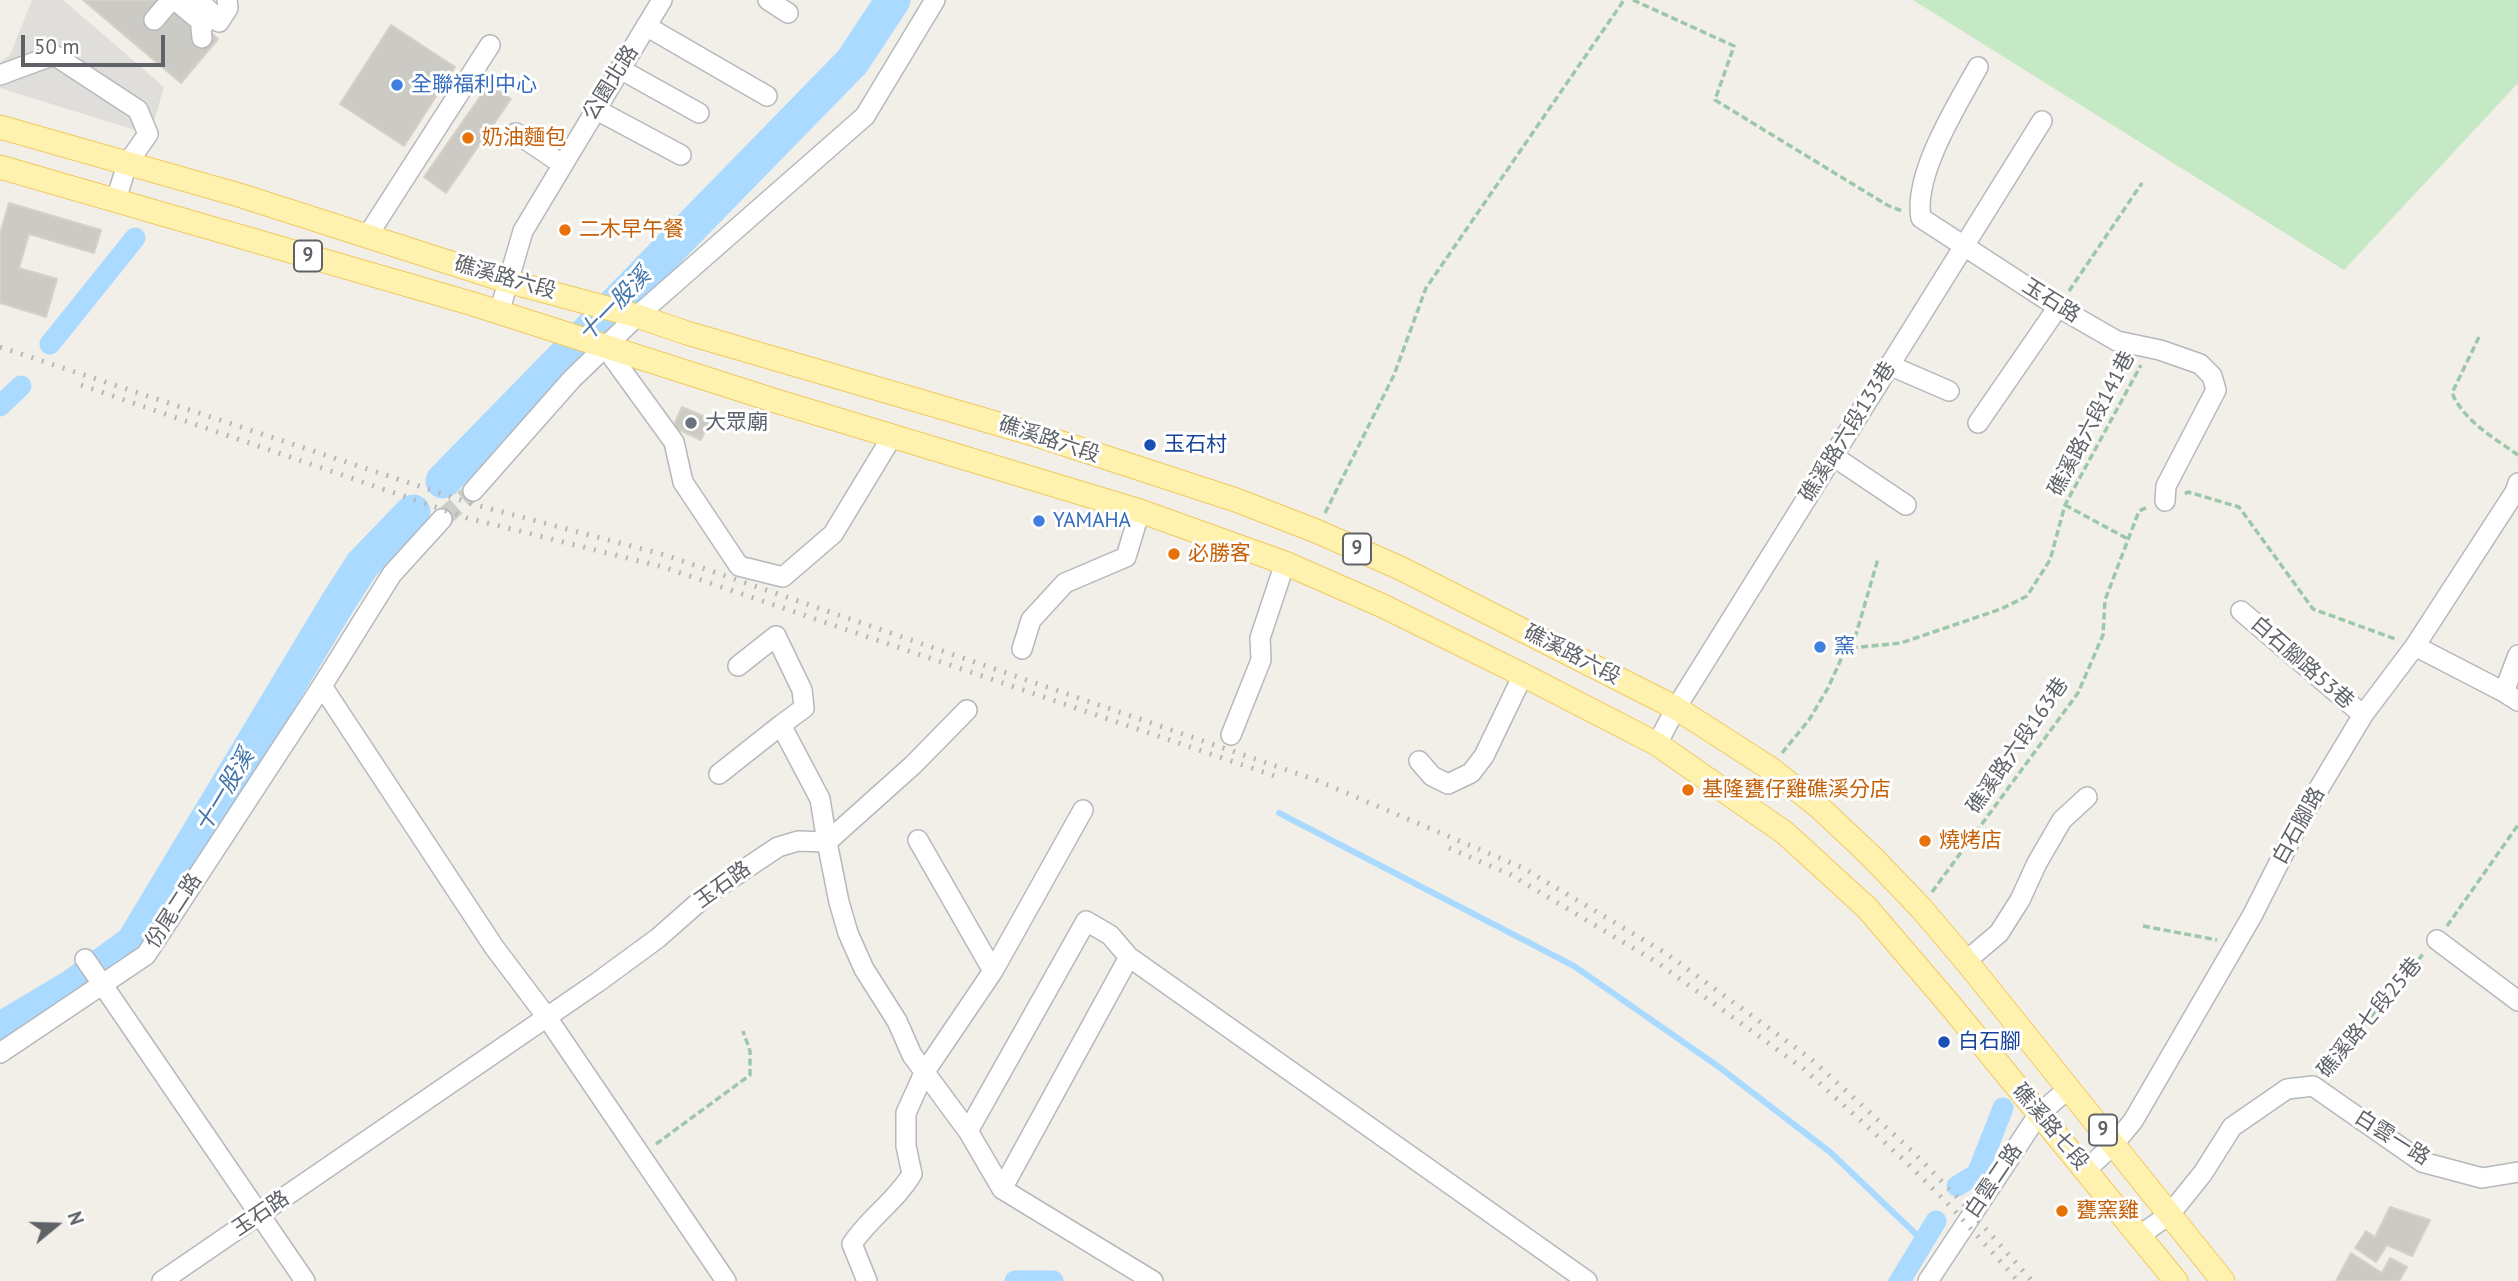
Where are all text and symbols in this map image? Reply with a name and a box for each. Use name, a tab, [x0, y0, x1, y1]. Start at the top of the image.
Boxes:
scale bar	[24, 21, 168, 65]
text: 50 m	[34, 33, 80, 60]
street label: 公園北路	[578, 41, 644, 125]
place label: 全聯福利中心	[411, 72, 537, 98]
marker: 全聯福利中心	[389, 77, 405, 93]
place label: 奶油麵包	[482, 125, 566, 151]
marker: 奶油麵包	[460, 130, 476, 146]
place label: 二木早午餐	[579, 217, 684, 243]
marker: 二木早午餐	[557, 222, 573, 238]
road number: 9	[294, 240, 322, 272]
street label: 礁溪路六段	[451, 251, 559, 305]
water label: 十一股溪	[573, 262, 657, 348]
street label: 玉石路	[2018, 274, 2084, 328]
street label: 礁溪路六段141巷	[2043, 347, 2141, 501]
street label: 礁溪路六段133巷	[1795, 357, 1901, 507]
place label: 大眾廟	[705, 410, 768, 436]
street label: 礁溪路六段	[995, 412, 1103, 468]
marker: 大眾廟	[683, 415, 699, 431]
place label: 玉石村	[1164, 432, 1227, 458]
marker: 玉石村	[1142, 437, 1158, 453]
place label: YAMAHA	[1053, 508, 1131, 534]
marker: YAMAHA	[1031, 513, 1047, 529]
road number: 9	[1343, 534, 1371, 564]
place label: 必勝客	[1188, 541, 1251, 567]
marker: 必勝客	[1166, 546, 1182, 562]
street label: 白石腳路53巷	[2245, 612, 2359, 714]
street label: 礁溪路六段	[1520, 620, 1624, 690]
place label: 窯	[1834, 634, 1855, 660]
marker: 窯	[1812, 639, 1828, 655]
street label: 礁溪路六段163巷	[1962, 673, 2074, 819]
water label: 十一股溪	[189, 744, 261, 838]
place label: 基隆甕仔雞礁溪分店	[1702, 777, 1891, 803]
marker: 基隆甕仔雞礁溪分店	[1680, 782, 1696, 798]
street label: 白石腳路	[2268, 783, 2330, 869]
place label: 燒烤店	[1939, 828, 2002, 854]
marker: 燒烤店	[1917, 833, 1933, 849]
street label: 玉石路	[690, 856, 756, 914]
street label: 份尾二路	[141, 869, 207, 953]
street label: 礁溪路七段25巷	[2312, 953, 2428, 1083]
place label: 白石腳	[1958, 1029, 2021, 1055]
marker: 白石腳	[1936, 1034, 1952, 1050]
street label: 礁溪路七段	[2007, 1079, 2093, 1175]
street label: 白雲一路	[2350, 1105, 2434, 1171]
road number: 9	[2089, 1114, 2117, 1146]
street label: 白雲二路	[1960, 1139, 2028, 1223]
street label: 玉石路	[228, 1186, 294, 1242]
north arrow	[21, 1190, 91, 1260]
place label: 甕窯雞	[2076, 1198, 2139, 1224]
marker: 甕窯雞	[2054, 1203, 2070, 1219]
text: N	[62, 1208, 89, 1228]

